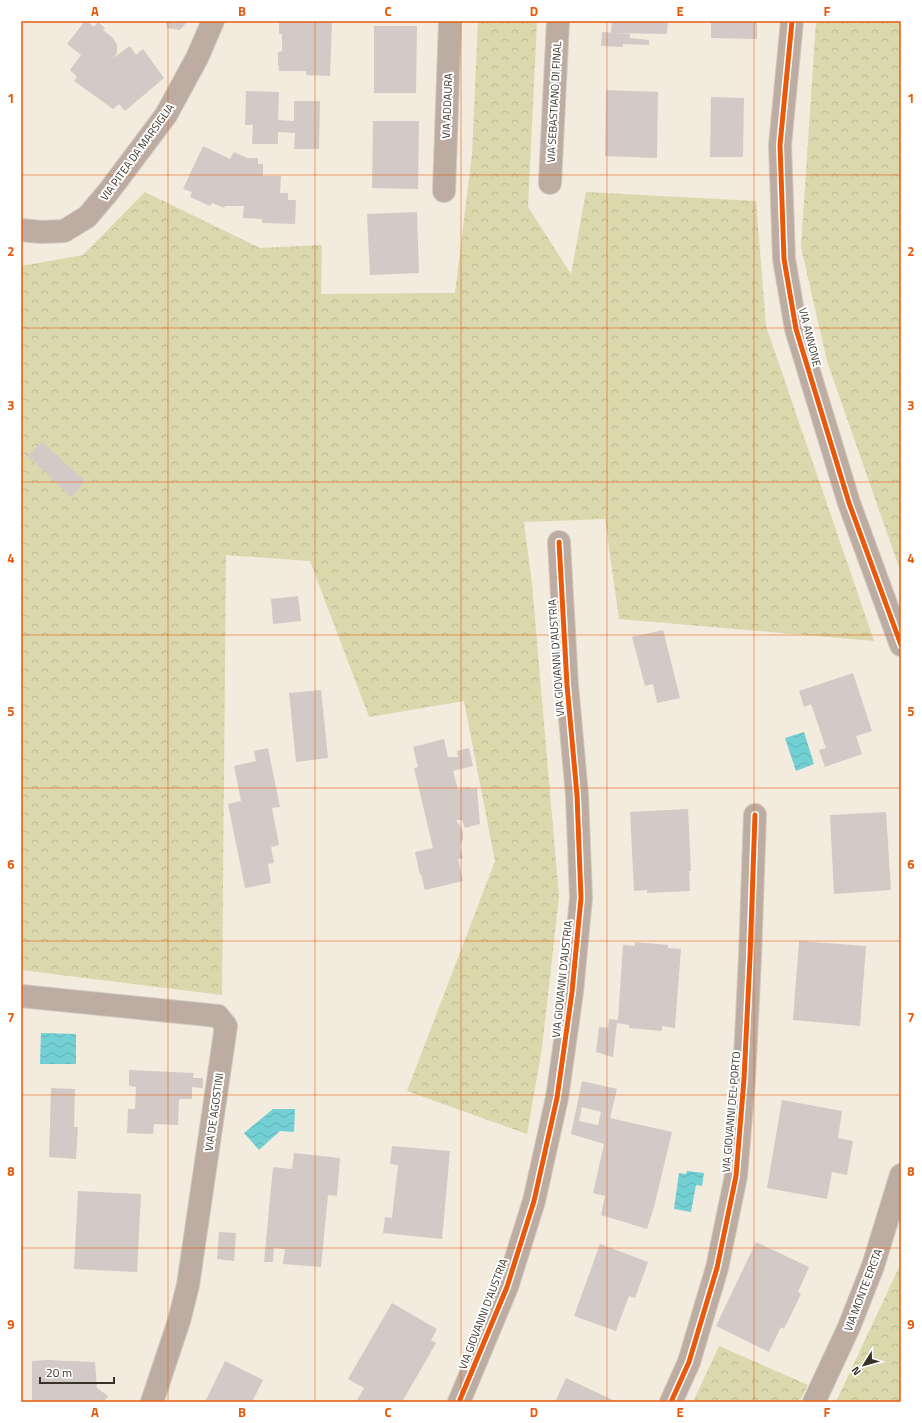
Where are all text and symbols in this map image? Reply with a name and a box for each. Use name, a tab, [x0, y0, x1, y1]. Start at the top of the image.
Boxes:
text: A	[91, 1, 99, 21]
text: B	[238, 1, 246, 21]
text: C	[384, 1, 392, 21]
text: D	[530, 1, 538, 21]
text: E	[676, 1, 684, 21]
text: F	[824, 1, 831, 21]
street label: VIA SEBASTIANO DI FINAL	[543, 40, 565, 163]
street label: VIA ADDAURA	[438, 73, 456, 139]
text: 1	[7, 88, 15, 108]
text: 1	[907, 88, 915, 108]
street label: VIA PITEA DA MARSIGLIA	[96, 100, 178, 204]
text: 2	[7, 241, 15, 261]
text: 2	[907, 241, 915, 261]
street label: VIA ANNONE	[795, 306, 825, 368]
text: 3	[7, 395, 15, 415]
text: 3	[907, 395, 915, 415]
text: 4	[7, 548, 15, 568]
text: 4	[907, 548, 915, 568]
street label: VIA GIOVANNI D'AUSTRIA	[544, 598, 568, 717]
text: 5	[7, 701, 15, 721]
text: 5	[907, 701, 915, 721]
text: 6	[7, 854, 15, 874]
text: 6	[907, 854, 915, 874]
street label: VIA GIOVANNI D'AUSTRIA	[548, 919, 576, 1038]
text: 7	[7, 1007, 15, 1027]
text: 7	[907, 1007, 915, 1027]
street label: VIA GIOVANNI DEL PORTO	[718, 1051, 744, 1173]
street label: VIA DE AGOSTINI	[201, 1072, 227, 1152]
text: 8	[7, 1161, 15, 1181]
text: 8	[907, 1161, 915, 1181]
street label: VIA MONTE ERCTA	[840, 1246, 886, 1333]
street label: VIA GIOVANNI D'AUSTRIA	[454, 1256, 512, 1372]
text: 9	[7, 1314, 15, 1334]
text: 9	[907, 1314, 915, 1334]
north arrow	[844, 1345, 884, 1385]
scale bar	[40, 1359, 114, 1385]
text: 20 m	[46, 1363, 72, 1382]
text: N	[847, 1363, 865, 1379]
text: A	[91, 1402, 99, 1422]
text: B	[238, 1402, 246, 1422]
text: C	[384, 1402, 392, 1422]
text: D	[530, 1402, 538, 1422]
text: E	[676, 1402, 684, 1422]
text: F	[824, 1402, 831, 1422]

